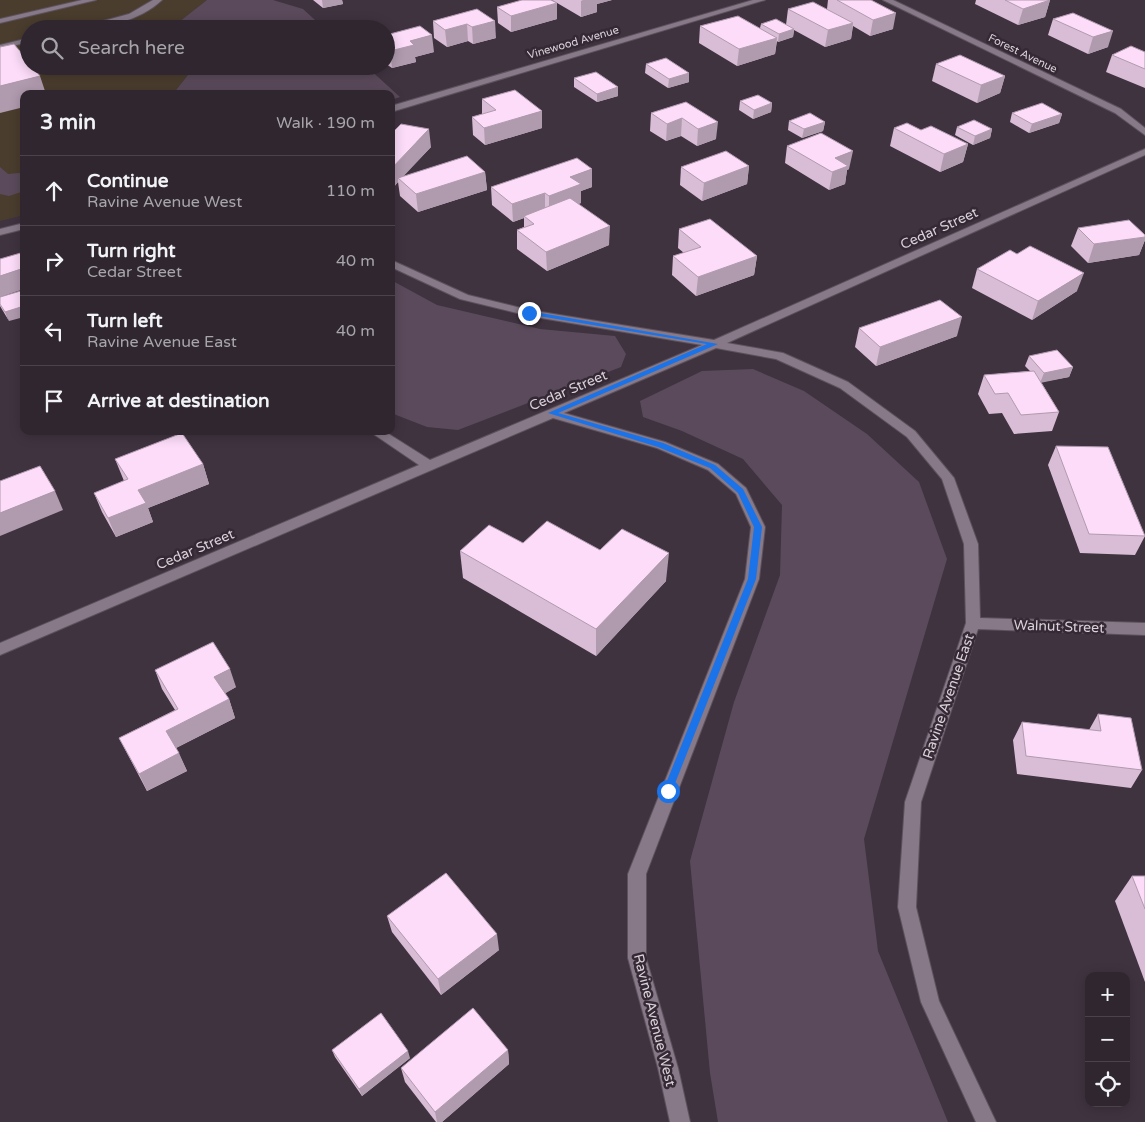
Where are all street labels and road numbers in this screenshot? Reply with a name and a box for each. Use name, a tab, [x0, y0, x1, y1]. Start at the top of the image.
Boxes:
street label: Vinewood Avenue	[526, 23, 620, 62]
street label: Forest Avenue	[986, 31, 1059, 76]
street label: Cedar Street	[898, 204, 981, 253]
street label: Cedar Street	[527, 366, 610, 415]
street label: Cedar Street	[154, 525, 237, 574]
street label: Walnut Street	[1013, 616, 1105, 637]
street label: Ravine Avenue East	[919, 631, 978, 761]
street label: Ravine Avenue West	[630, 952, 679, 1089]

